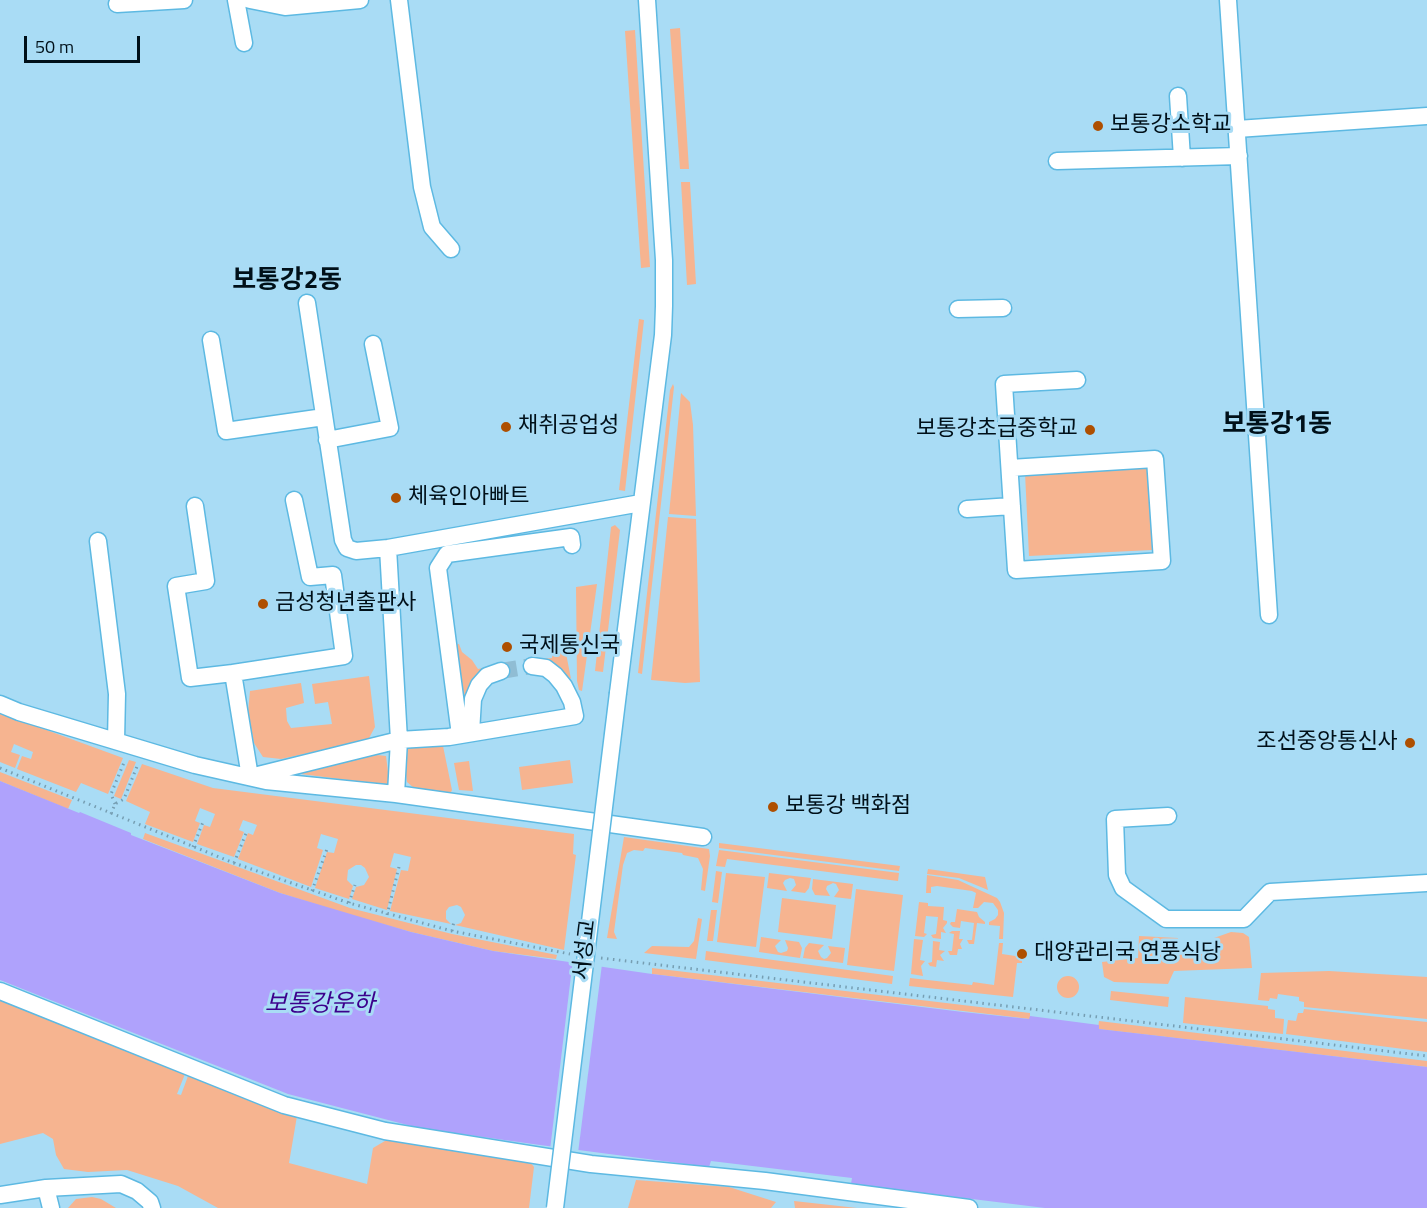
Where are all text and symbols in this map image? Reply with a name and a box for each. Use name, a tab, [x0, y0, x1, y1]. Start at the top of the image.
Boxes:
scale bar	[27, 24, 142, 62]
text: 50 m	[35, 33, 74, 60]
place label: 보통강소학교	[1110, 113, 1231, 139]
marker: 보통강소학교	[1091, 119, 1105, 133]
district label: 보통강2동	[232, 266, 342, 298]
district label: 보통강1동	[1222, 410, 1332, 442]
place label: 채취공업성	[518, 414, 619, 440]
place label: 보통강초급중학교	[916, 417, 1078, 443]
marker: 채취공업성	[499, 420, 513, 434]
marker: 보통강초급중학교	[1083, 423, 1097, 437]
place label: 체육인아빠트	[408, 485, 529, 511]
marker: 체육인아빠트	[389, 491, 403, 505]
place label: 금성청년출판사	[275, 591, 417, 617]
marker: 금성청년출판사	[256, 597, 270, 611]
place label: 국제통신국	[519, 634, 620, 660]
marker: 국제통신국	[500, 640, 514, 654]
place label: 조선중앙통신사	[1256, 730, 1398, 756]
marker: 조선중앙통신사	[1403, 736, 1417, 750]
place label: 보통강 백화점	[785, 794, 911, 820]
marker: 보통강 백화점	[766, 800, 780, 814]
street label: 서성교	[569, 918, 603, 982]
place label: 대양관리국 연풍식당	[1034, 941, 1221, 967]
marker: 대양관리국 연풍식당	[1015, 947, 1029, 961]
water label: 보통강운하	[265, 991, 375, 1019]

